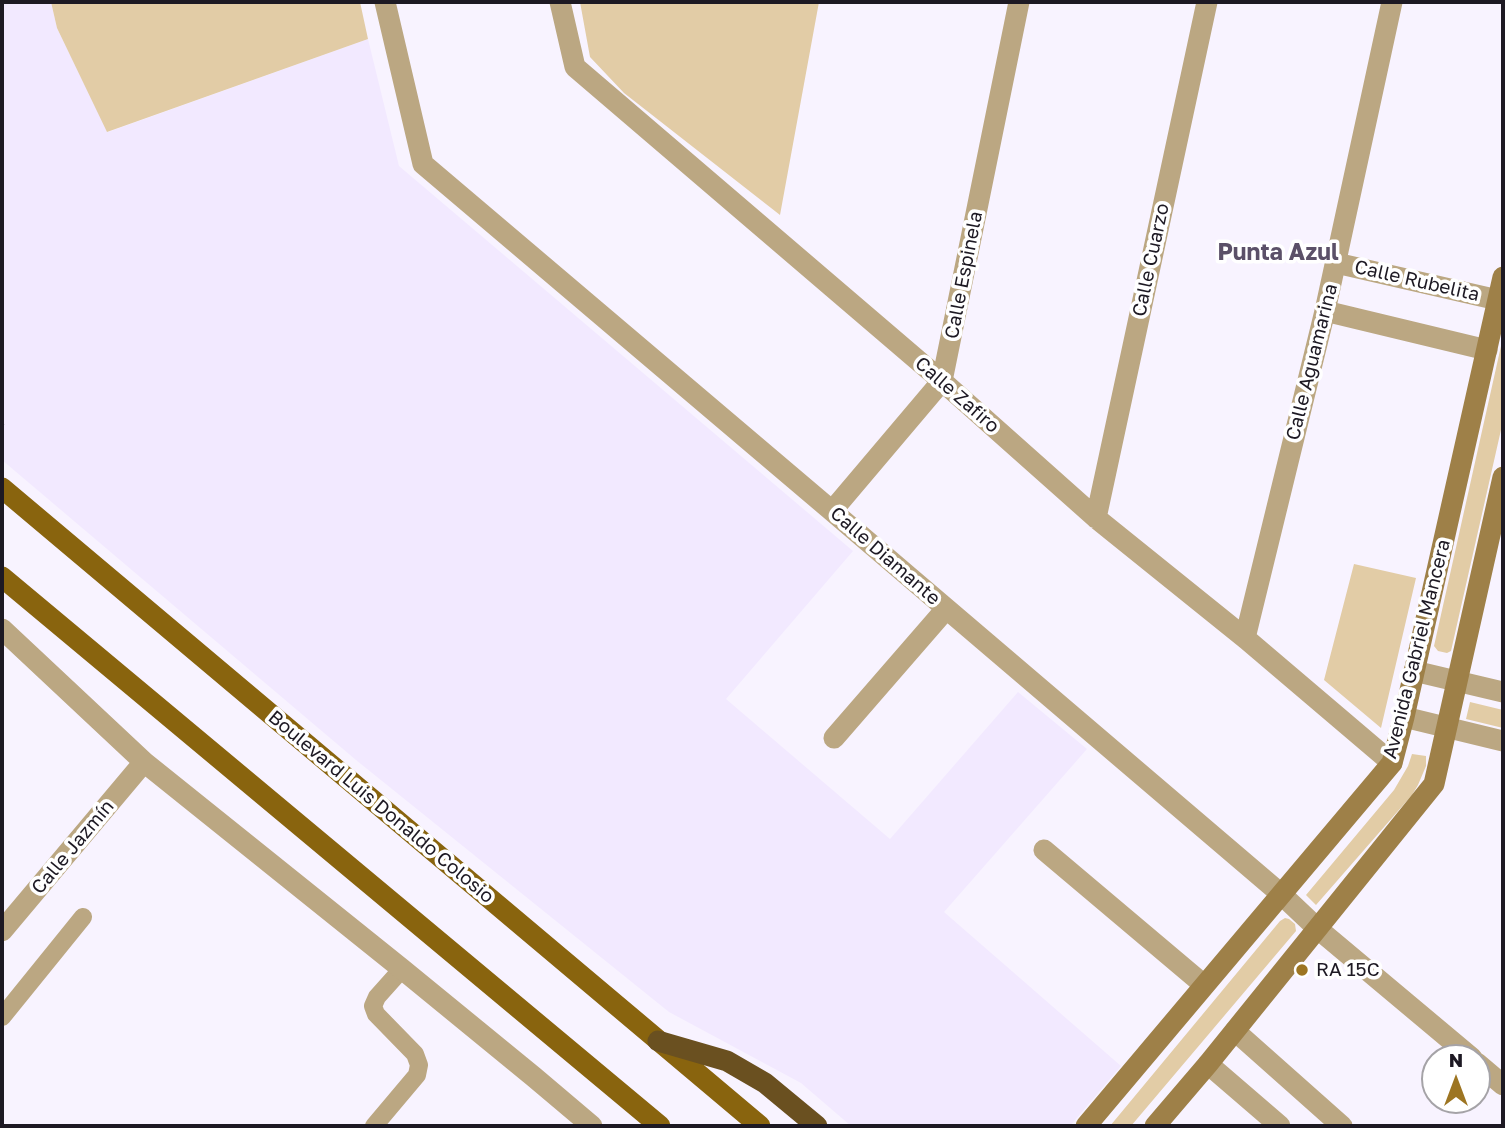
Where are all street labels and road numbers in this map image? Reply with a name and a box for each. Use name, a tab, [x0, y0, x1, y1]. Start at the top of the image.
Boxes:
street label: Calle Cuarzo	[1128, 201, 1174, 319]
street label: Calle Espinela	[940, 209, 988, 341]
street label: Calle Rubelita	[1352, 256, 1482, 306]
street label: Calle Aguamarina	[1282, 281, 1342, 443]
street label: Calle Zafiro	[910, 352, 1004, 438]
street label: Calle Diamante	[825, 502, 945, 610]
street label: Avenida Gabriel Mancera	[1379, 537, 1455, 761]
street label: Boulevard Luis Donaldo Colosio	[264, 706, 498, 908]
street label: Calle Jazmín	[27, 795, 119, 899]

